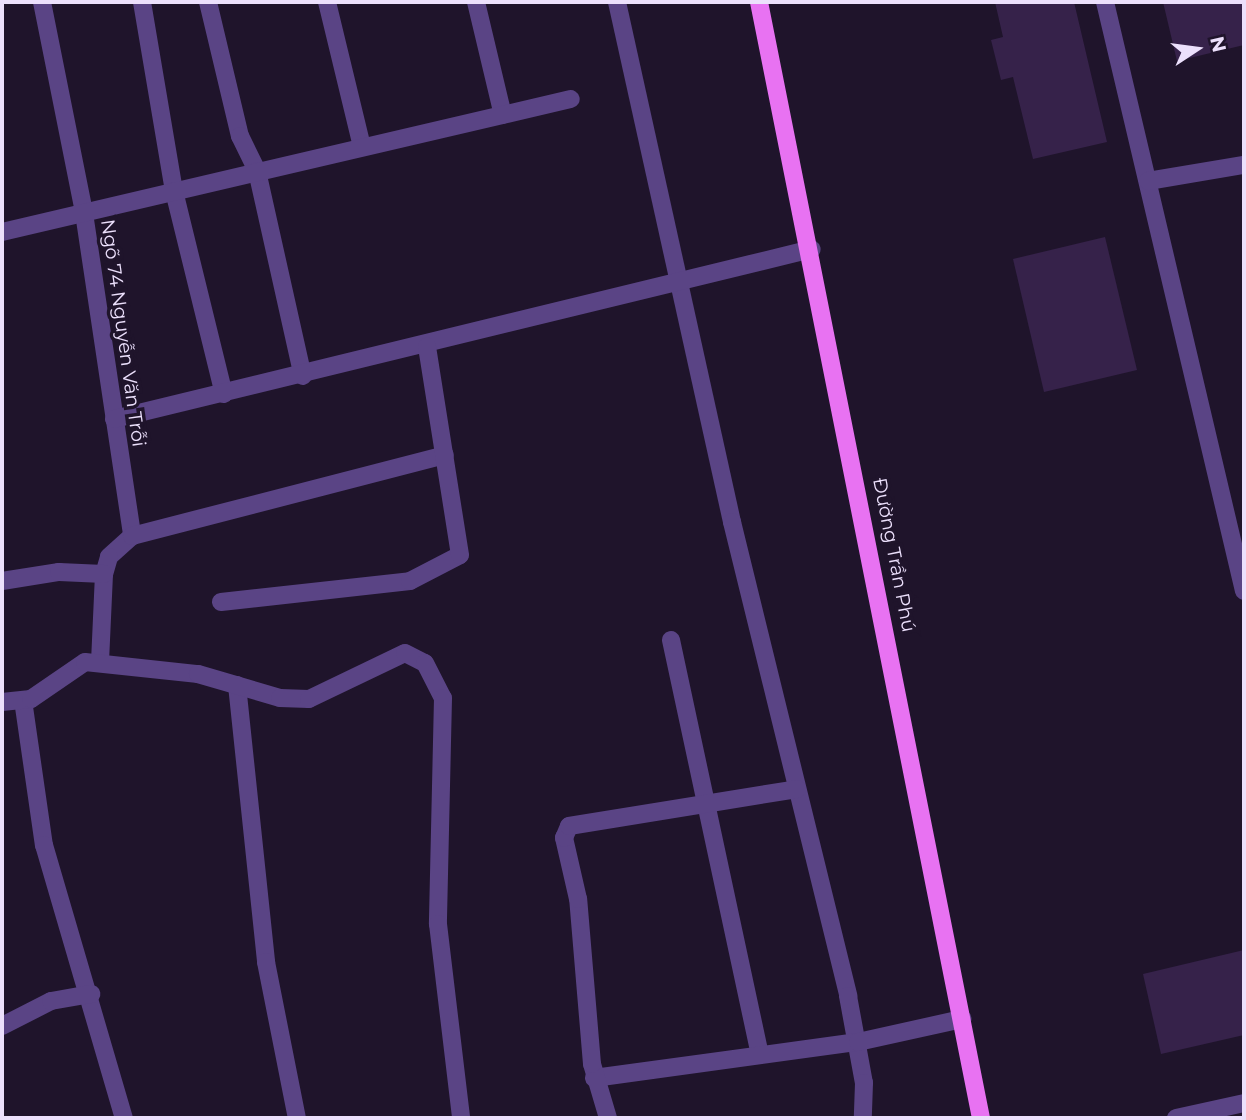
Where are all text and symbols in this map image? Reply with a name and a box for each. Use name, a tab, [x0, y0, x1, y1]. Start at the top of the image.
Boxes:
north arrow	[1162, 14, 1232, 84]
text: N	[1205, 34, 1231, 54]
street label: Ngõ 74 Nguyễn Văn Trỗi	[96, 218, 150, 448]
street label: Đường Trần Phú	[868, 476, 920, 634]

